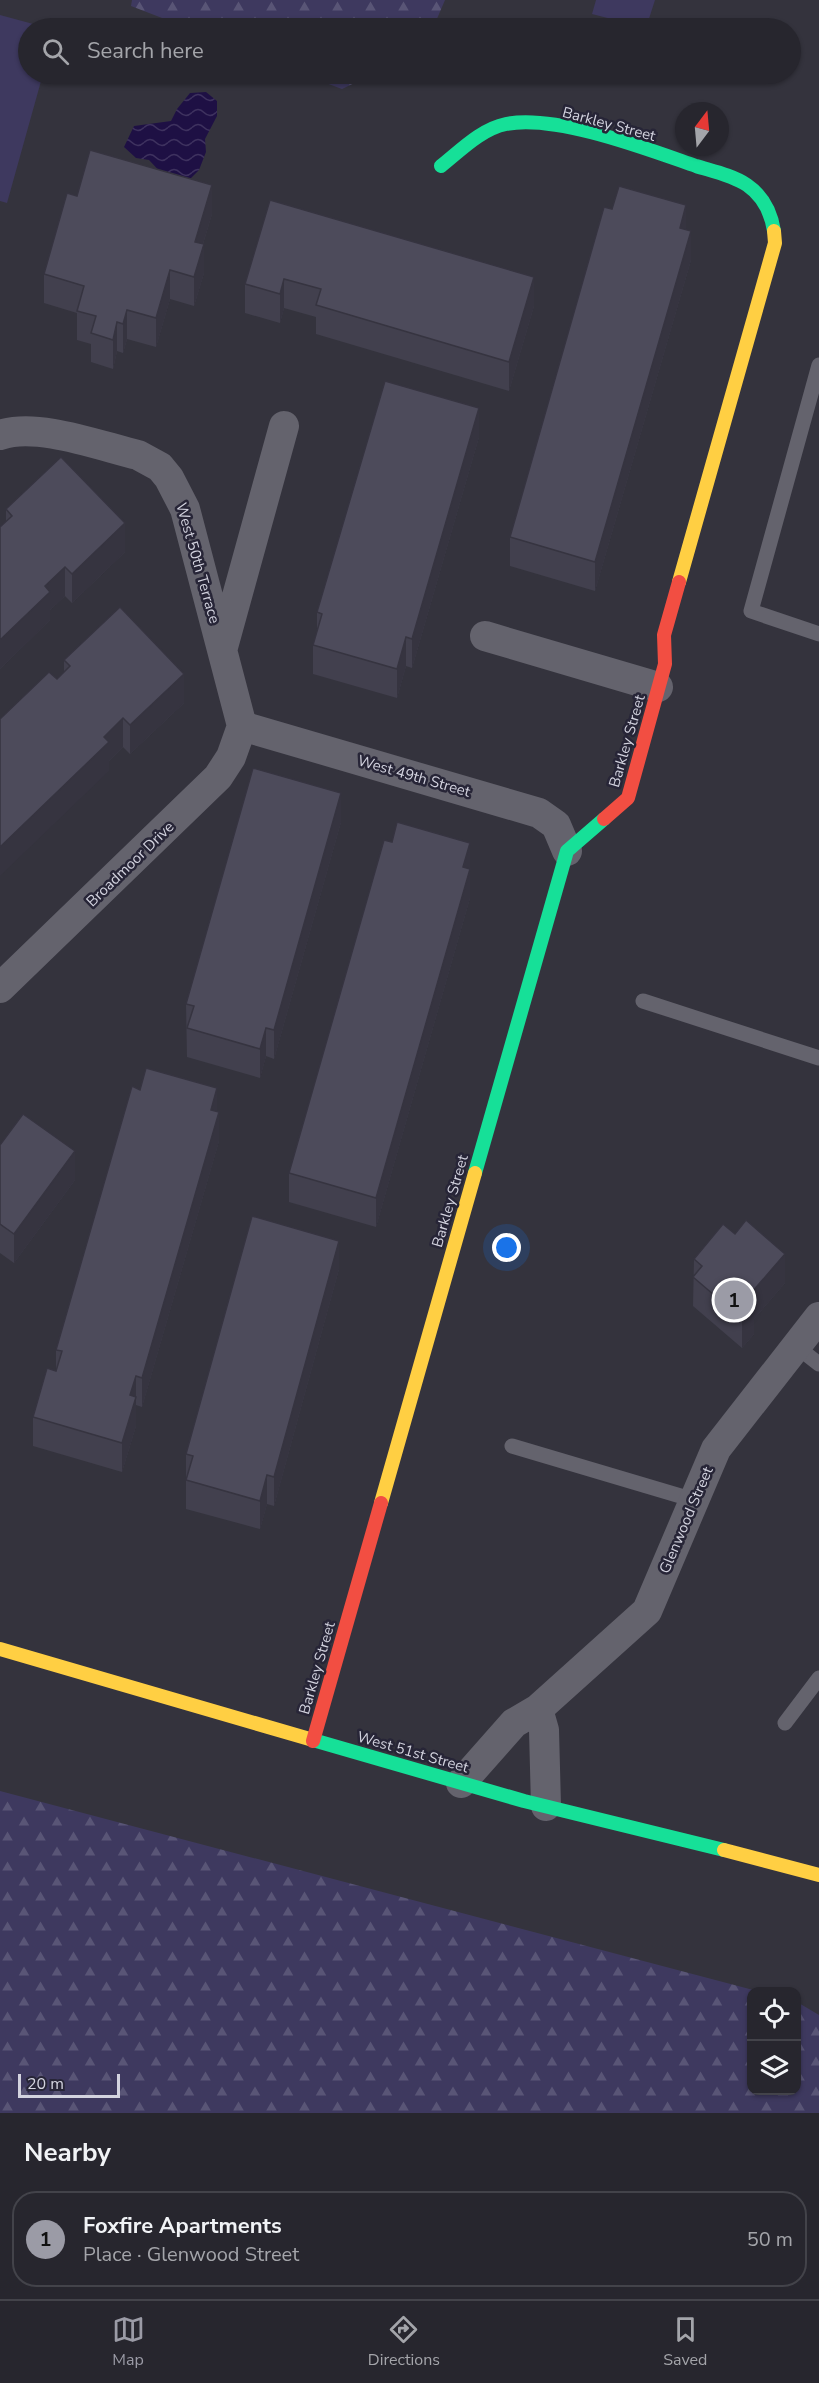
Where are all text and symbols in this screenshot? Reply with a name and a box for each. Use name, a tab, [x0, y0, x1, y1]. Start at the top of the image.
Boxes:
search box	[18, 18, 801, 84]
icon: search	[39, 35, 72, 68]
text: Search here	[87, 36, 204, 66]
street label: Barkley Street	[560, 102, 659, 146]
north arrow	[675, 102, 729, 156]
street label: West 50th Terrace	[171, 500, 225, 626]
street label: Barkley Street	[604, 692, 650, 790]
street label: West 49th Street	[355, 750, 473, 802]
street label: Broadmoor Drive	[82, 817, 178, 911]
street label: Barkley Street	[427, 1152, 473, 1250]
your location	[492, 1233, 521, 1262]
pin: 1	[714, 1278, 754, 1322]
street label: Glenwood Street	[654, 1463, 718, 1577]
street label: Barkley Street	[294, 1619, 340, 1717]
street label: West 51st Street	[355, 1727, 472, 1778]
map controls	[747, 1987, 801, 2095]
button: locate	[747, 1987, 801, 2041]
button: layers	[747, 2041, 801, 2095]
scale bar	[18, 2071, 120, 2098]
text: 20 m	[27, 2073, 64, 2095]
text: Nearby	[24, 2135, 111, 2170]
text: Foxfire Apartments	[83, 2211, 282, 2241]
text: 1	[40, 2226, 52, 2253]
text: 50 m	[747, 2226, 793, 2253]
text: Place · Glenwood Street	[83, 2241, 299, 2268]
tab: Map	[112, 2313, 145, 2371]
tab: Directions	[368, 2313, 440, 2371]
tab: Saved	[663, 2313, 707, 2371]

